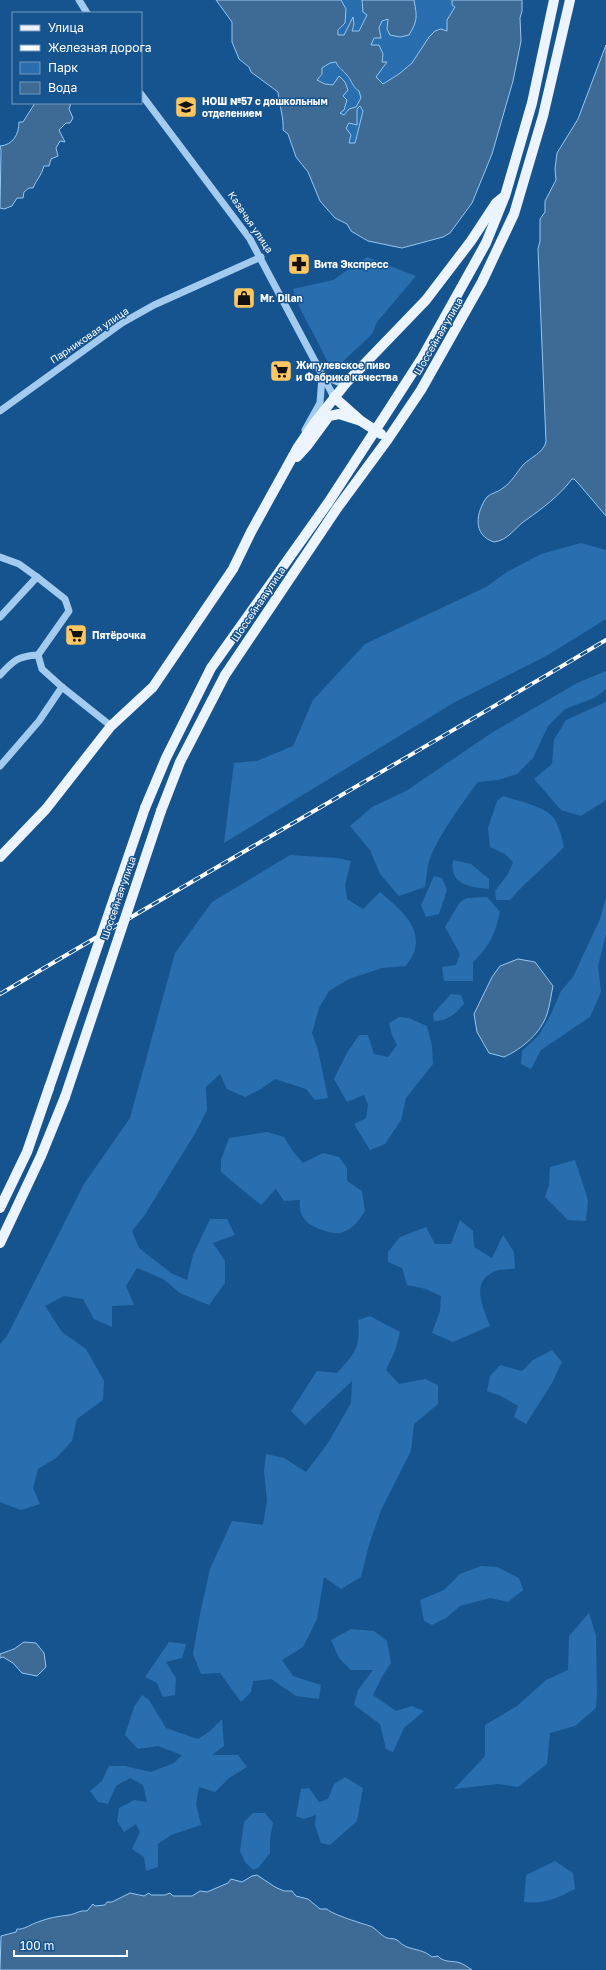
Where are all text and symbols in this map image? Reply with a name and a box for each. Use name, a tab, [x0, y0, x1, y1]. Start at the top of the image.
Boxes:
legend	[12, 12, 142, 104]
text: Улица	[48, 20, 84, 35]
text: Железная дорога	[48, 40, 151, 55]
text: Парк	[48, 60, 78, 75]
text: Вода	[48, 80, 77, 95]
school or university icon: НОШ №57 с дошкольным отделением	[173, 94, 199, 120]
place label: НОШ №57 с дошкольным отделением	[202, 95, 328, 119]
street label: Казачья улица	[226, 189, 276, 255]
pharmacy icon: Вита Экспресс	[286, 251, 312, 277]
place label: Вита Экспресс	[314, 258, 389, 270]
shop icon: Mr. Dilan	[231, 285, 257, 311]
place label: Mr. Dilan	[260, 292, 303, 304]
street label: Шоссейная улица	[411, 295, 465, 377]
street label: Парниковая улица	[48, 304, 130, 366]
supermarket icon: Жигулевское пиво и Фабрика качества	[268, 358, 294, 384]
place label: Жигулевское пиво и Фабрика качества	[296, 359, 398, 383]
street label: Шоссейная улица	[228, 564, 288, 644]
supermarket icon: Пятёрочка	[63, 622, 89, 648]
place label: Пятёрочка	[92, 629, 146, 641]
street label: Шоссейная улица	[98, 855, 138, 941]
scale bar	[14, 1932, 127, 1958]
text: 100 m	[20, 1938, 54, 1953]

